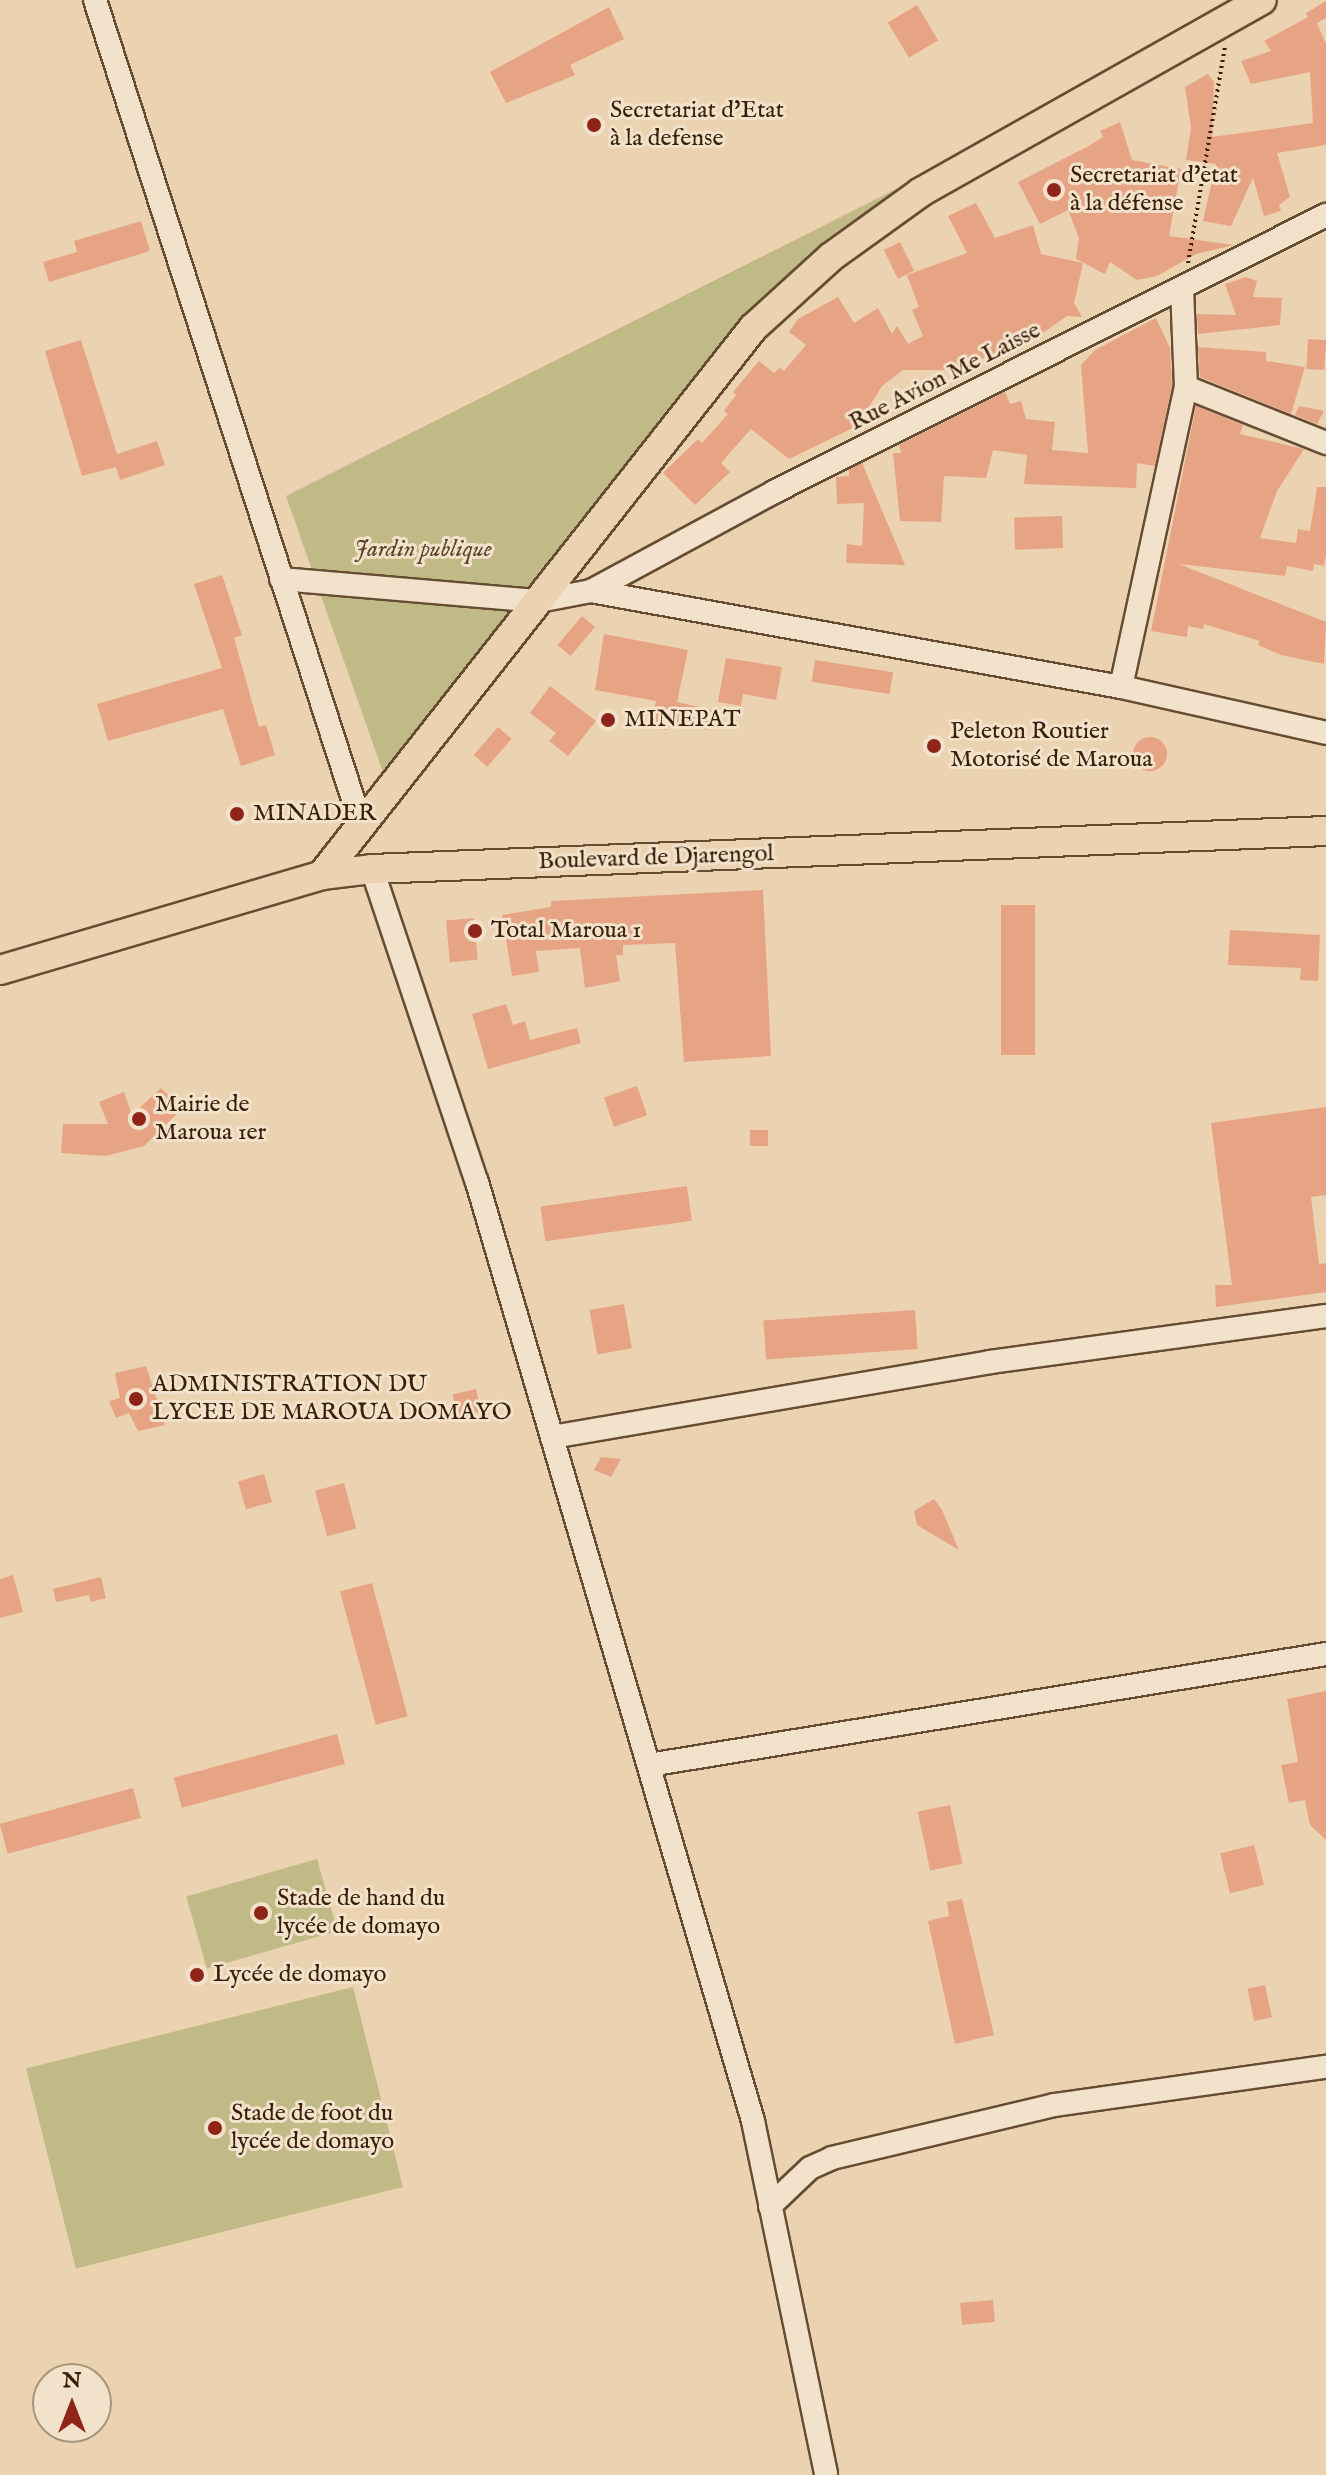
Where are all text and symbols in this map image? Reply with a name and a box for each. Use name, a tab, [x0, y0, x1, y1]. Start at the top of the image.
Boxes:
place label: Secretariat d'Etat à la defense	[610, 97, 784, 153]
marker: Secretariat d'Etat à la defense	[585, 116, 603, 134]
place label: Secretariat d'etat à la défense	[1070, 162, 1238, 218]
marker: Secretariat d'etat à la défense	[1045, 181, 1063, 199]
street label: Rue Avion Me Laisse	[845, 316, 1045, 438]
park label: Jardin publique	[354, 536, 492, 564]
place label: MINEPAT	[624, 706, 741, 734]
marker: MINEPAT	[599, 711, 617, 729]
place label: Peleton Routier Motorisé de Maroua	[950, 718, 1153, 774]
marker: Peleton Routier Motorisé de Maroua	[925, 737, 943, 755]
place label: MINADER	[253, 800, 376, 828]
marker: MINADER	[228, 805, 246, 823]
street label: Boulevard de Djarengol	[538, 839, 774, 877]
place label: Total Maroua 1	[491, 917, 641, 945]
marker: Total Maroua 1	[466, 922, 484, 940]
place label: Mairie de Maroua 1er	[155, 1091, 266, 1147]
marker: Mairie de Maroua 1er	[130, 1110, 148, 1128]
place label: ADMINISTRATION DU LYCEE DE MAROUA DOMAYO	[152, 1371, 512, 1427]
marker: ADMINISTRATION DU LYCEE DE MAROUA DOMAYO	[127, 1390, 145, 1408]
place label: Stade de hand du lycée de domayo	[277, 1885, 445, 1941]
marker: Stade de hand du lycée de domayo	[252, 1904, 270, 1922]
place label: Lycée de domayo	[213, 1961, 386, 1989]
marker: Lycée de domayo	[188, 1966, 206, 1984]
place label: Stade de foot du lycée de domayo	[231, 2100, 394, 2156]
marker: Stade de foot du lycée de domayo	[206, 2119, 224, 2137]
north arrow	[32, 2363, 112, 2443]
text: N	[62, 2367, 82, 2395]

